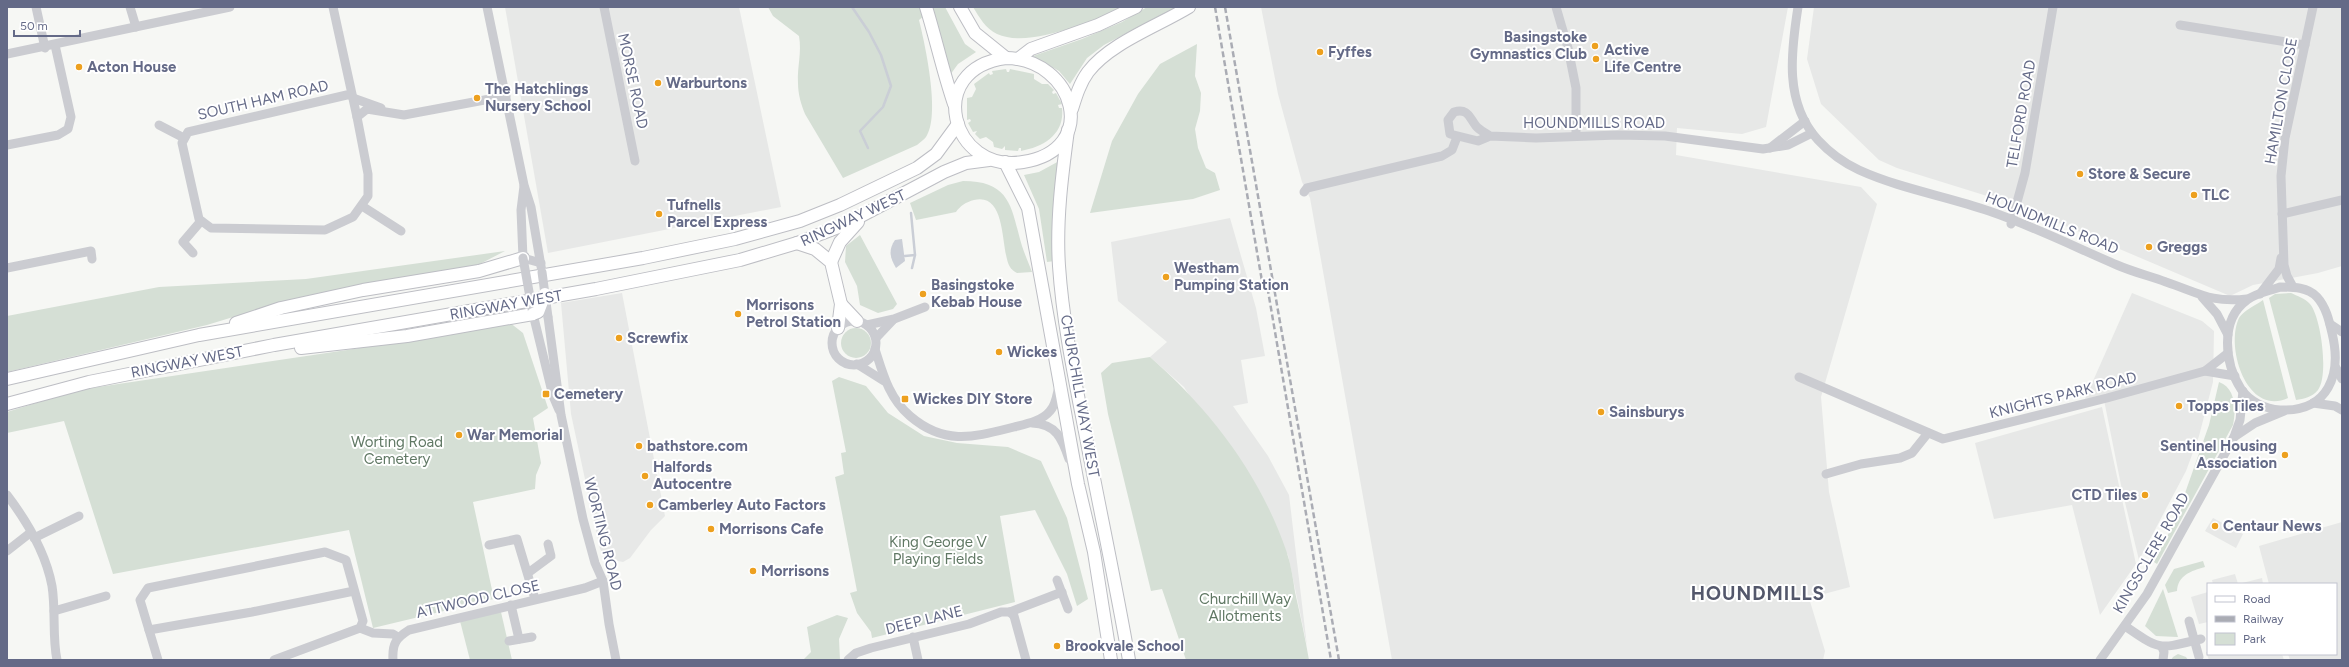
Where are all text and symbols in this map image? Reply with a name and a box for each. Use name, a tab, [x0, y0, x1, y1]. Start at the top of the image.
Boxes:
scale bar	[14, 12, 80, 38]
text: 50 m	[20, 19, 48, 33]
place label: Basingstoke Gymnastics Club	[1470, 28, 1588, 63]
street label: MORSE ROAD	[614, 32, 652, 130]
street label: HAMILTON CLOSE	[2261, 36, 2301, 166]
marker: Basingstoke Gymnastics Club	[1590, 41, 1600, 51]
place label: Active Life Centre	[1604, 41, 1682, 76]
place label: Fyffes	[1328, 43, 1372, 61]
marker: Fyffes	[1315, 47, 1325, 57]
marker: Active Life Centre	[1591, 54, 1601, 64]
place label: Acton House	[87, 58, 177, 76]
street label: TELFORD ROAD	[2003, 58, 2039, 170]
marker: Acton House	[74, 62, 84, 72]
place label: Warburtons	[666, 74, 747, 92]
street label: SOUTH HAM ROAD	[196, 76, 330, 124]
marker: Warburtons	[653, 78, 663, 88]
place label: The Hatchlings Nursery School	[485, 80, 591, 115]
marker: The Hatchlings Nursery School	[472, 93, 482, 103]
street label: HOUNDMILLS ROAD	[1523, 114, 1665, 132]
place label: Store & Secure	[2088, 165, 2191, 183]
marker: Store & Secure	[2075, 169, 2085, 179]
street label: RINGWAY WEST	[798, 185, 909, 250]
place label: TLC	[2202, 186, 2230, 204]
street label: HOUNDMILLS ROAD	[1983, 188, 2121, 258]
marker: TLC	[2189, 190, 2199, 200]
place label: Tufnells Parcel Express	[667, 196, 767, 231]
marker: Tufnells Parcel Express	[654, 209, 664, 219]
place label: Greggs	[2157, 238, 2207, 256]
marker: Greggs	[2144, 242, 2154, 252]
place label: Westham Pumping Station	[1174, 259, 1289, 294]
marker: Westham Pumping Station	[1161, 272, 1171, 282]
place label: Basingstoke Kebab House	[931, 276, 1023, 311]
street label: RINGWAY WEST	[448, 286, 564, 324]
marker: Basingstoke Kebab House	[918, 289, 928, 299]
place label: Morrisons Petrol Station	[746, 296, 841, 331]
marker: Morrisons Petrol Station	[733, 309, 743, 319]
street label: CHURCHILL WAY WEST	[1057, 313, 1103, 480]
place label: Screwfix	[627, 329, 688, 347]
marker: Screwfix	[614, 333, 624, 343]
street label: RINGWAY WEST	[129, 342, 245, 382]
place label: Wickes	[1007, 343, 1057, 361]
marker: Wickes	[994, 347, 1004, 357]
street label: KNIGHTS PARK ROAD	[1987, 368, 2139, 422]
place label: Cemetery	[554, 385, 623, 403]
marker: Cemetery	[541, 389, 551, 399]
place label: Wickes DIY Store	[913, 390, 1033, 408]
marker: Wickes DIY Store	[900, 394, 910, 404]
place label: Topps Tiles	[2187, 397, 2264, 415]
marker: Topps Tiles	[2174, 401, 2184, 411]
place label: Sainsburys	[1609, 403, 1684, 421]
marker: Sainsburys	[1596, 407, 1606, 417]
place label: War Memorial	[467, 426, 563, 444]
marker: War Memorial	[454, 430, 464, 440]
park label: Worting Road Cemetery	[351, 433, 443, 468]
place label: bathstore.com	[647, 437, 748, 455]
place label: Sentinel Housing Association	[2160, 437, 2277, 472]
marker: bathstore.com	[634, 441, 644, 451]
marker: Sentinel Housing Association	[2280, 450, 2290, 460]
place label: Halfords Autocentre	[653, 458, 733, 493]
marker: Halfords Autocentre	[640, 471, 650, 481]
street label: WORTING ROAD	[580, 476, 626, 592]
place label: CTD Tiles	[2072, 486, 2137, 504]
street label: KINGSCLERE ROAD	[2109, 489, 2193, 617]
marker: CTD Tiles	[2140, 490, 2150, 500]
place label: Camberley Auto Factors	[658, 496, 826, 514]
marker: Camberley Auto Factors	[645, 500, 655, 510]
place label: Centaur News	[2223, 517, 2321, 535]
place label: Morrisons Cafe	[719, 520, 824, 538]
marker: Centaur News	[2210, 521, 2220, 531]
marker: Morrisons Cafe	[706, 524, 716, 534]
park label: King George V Playing Fields	[889, 533, 988, 568]
place label: Morrisons	[761, 562, 829, 580]
marker: Morrisons	[748, 566, 758, 576]
street label: ATTWOOD CLOSE	[414, 576, 542, 622]
district label: HOUNDMILLS	[1691, 582, 1825, 605]
legend	[2207, 583, 2337, 655]
park label: Churchill Way Allotments	[1199, 590, 1291, 625]
text: Road	[2243, 592, 2271, 606]
street label: DEEP LANE	[884, 602, 964, 638]
text: Railway	[2243, 612, 2284, 626]
text: Park	[2243, 632, 2266, 646]
place label: Brookvale School	[1065, 637, 1184, 655]
marker: Brookvale School	[1052, 641, 1062, 651]

